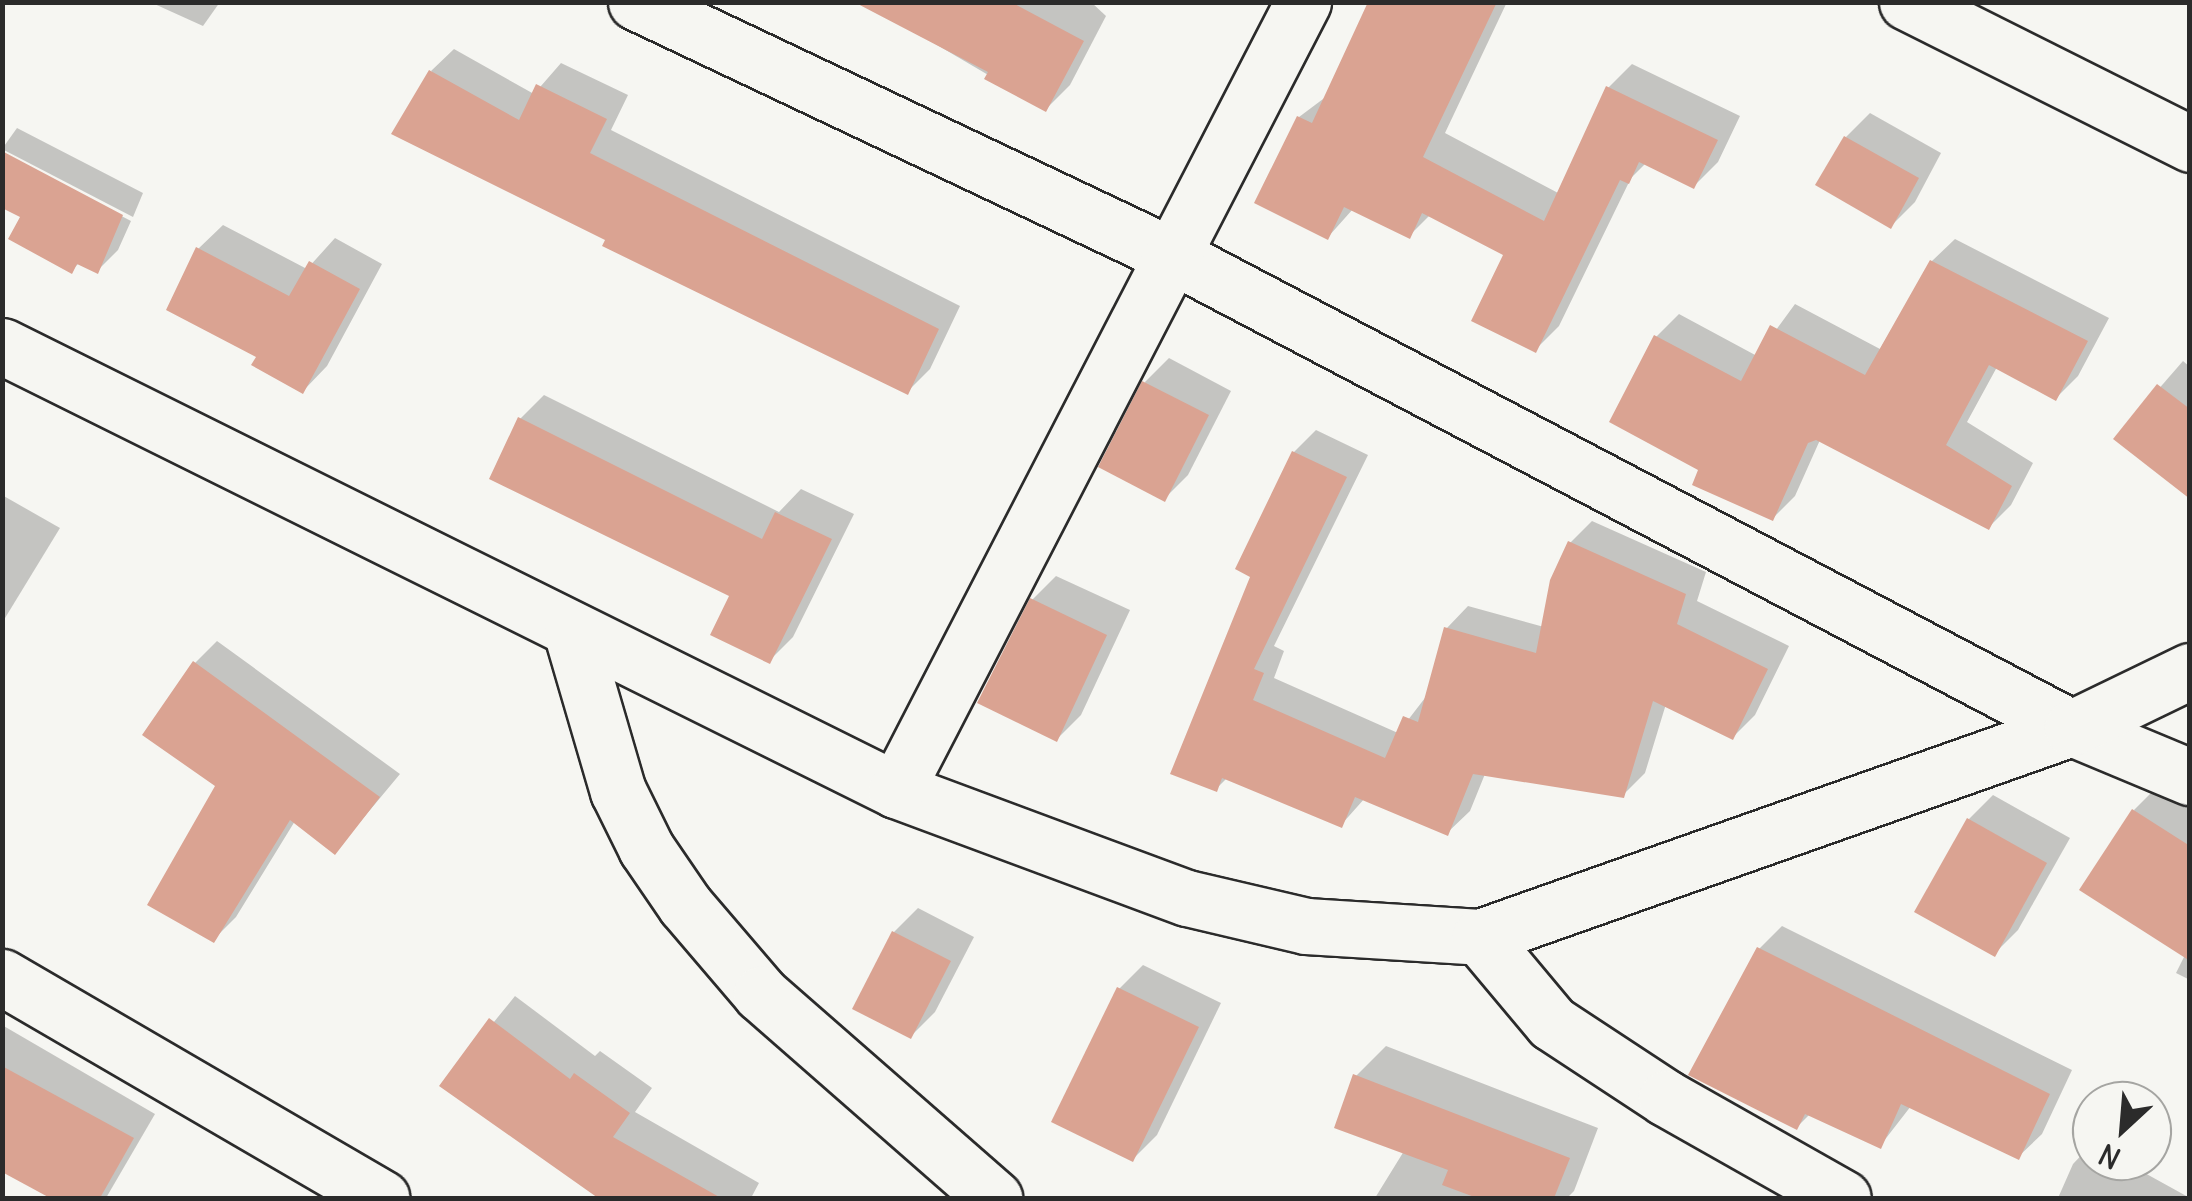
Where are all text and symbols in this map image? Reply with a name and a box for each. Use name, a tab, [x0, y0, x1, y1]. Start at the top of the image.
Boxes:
north arrow	[2072, 1081, 2172, 1181]
text: N	[2093, 1136, 2126, 1177]

